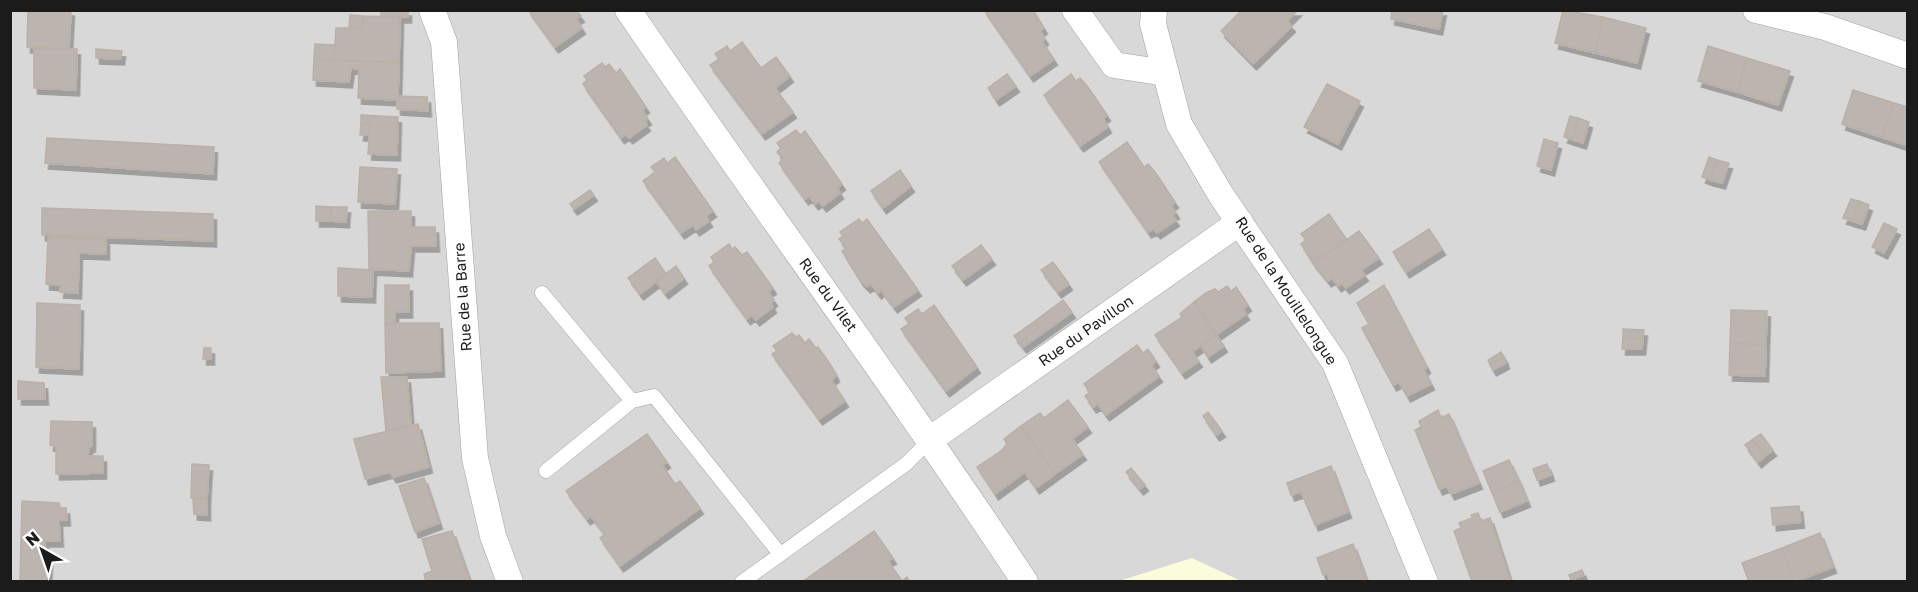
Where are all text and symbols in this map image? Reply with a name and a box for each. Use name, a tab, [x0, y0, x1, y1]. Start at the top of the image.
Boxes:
street label: Rue de la Mouillelongue	[1232, 213, 1342, 368]
street label: Rue de la Barre	[449, 242, 475, 352]
street label: Rue du Vilet	[796, 254, 862, 335]
street label: Rue du Pavillon	[1035, 291, 1136, 370]
north arrow	[12, 520, 72, 580]
text: N	[21, 527, 43, 550]

